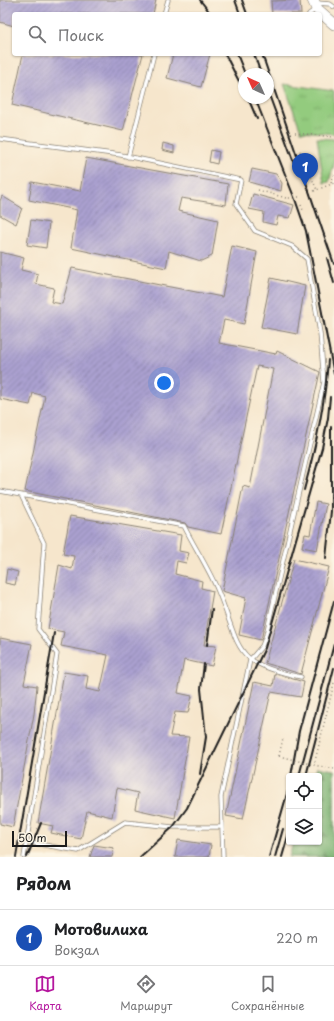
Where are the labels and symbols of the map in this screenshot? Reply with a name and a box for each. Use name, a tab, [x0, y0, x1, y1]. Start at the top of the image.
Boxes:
north arrow	[238, 68, 274, 104]
pin: 1	[292, 153, 318, 186]
your location	[154, 373, 174, 393]
scale bar	[12, 829, 67, 848]

